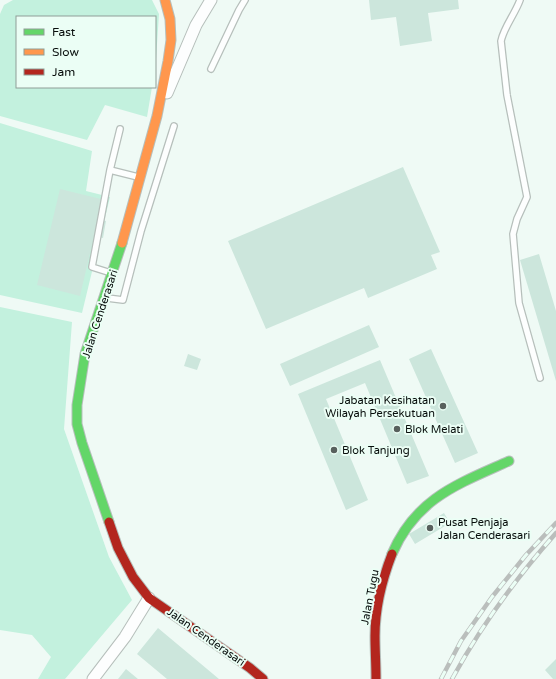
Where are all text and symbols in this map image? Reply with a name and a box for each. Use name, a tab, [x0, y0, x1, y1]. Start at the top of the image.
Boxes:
legend	[16, 16, 156, 88]
text: Fast	[52, 25, 76, 39]
text: Slow	[52, 45, 79, 59]
text: Jam	[52, 65, 75, 79]
street label: Jalan Cenderasari	[80, 268, 120, 360]
place label: Jabatan Kesihatan Wilayah Persekutuan	[325, 394, 435, 420]
marker: Jabatan Kesihatan Wilayah Persekutuan	[438, 401, 448, 411]
place label: Blok Melati	[405, 423, 463, 436]
marker: Blok Melati	[392, 424, 402, 434]
place label: Blok Tanjung	[342, 444, 410, 457]
marker: Blok Tanjung	[329, 445, 339, 455]
place label: Pusat Penjaja Jalan Cenderasari	[438, 516, 530, 542]
marker: Pusat Penjaja Jalan Cenderasari	[425, 523, 435, 533]
street label: Jalan Tugu	[358, 568, 382, 626]
street label: Jalan Cenderasari	[165, 605, 247, 669]

